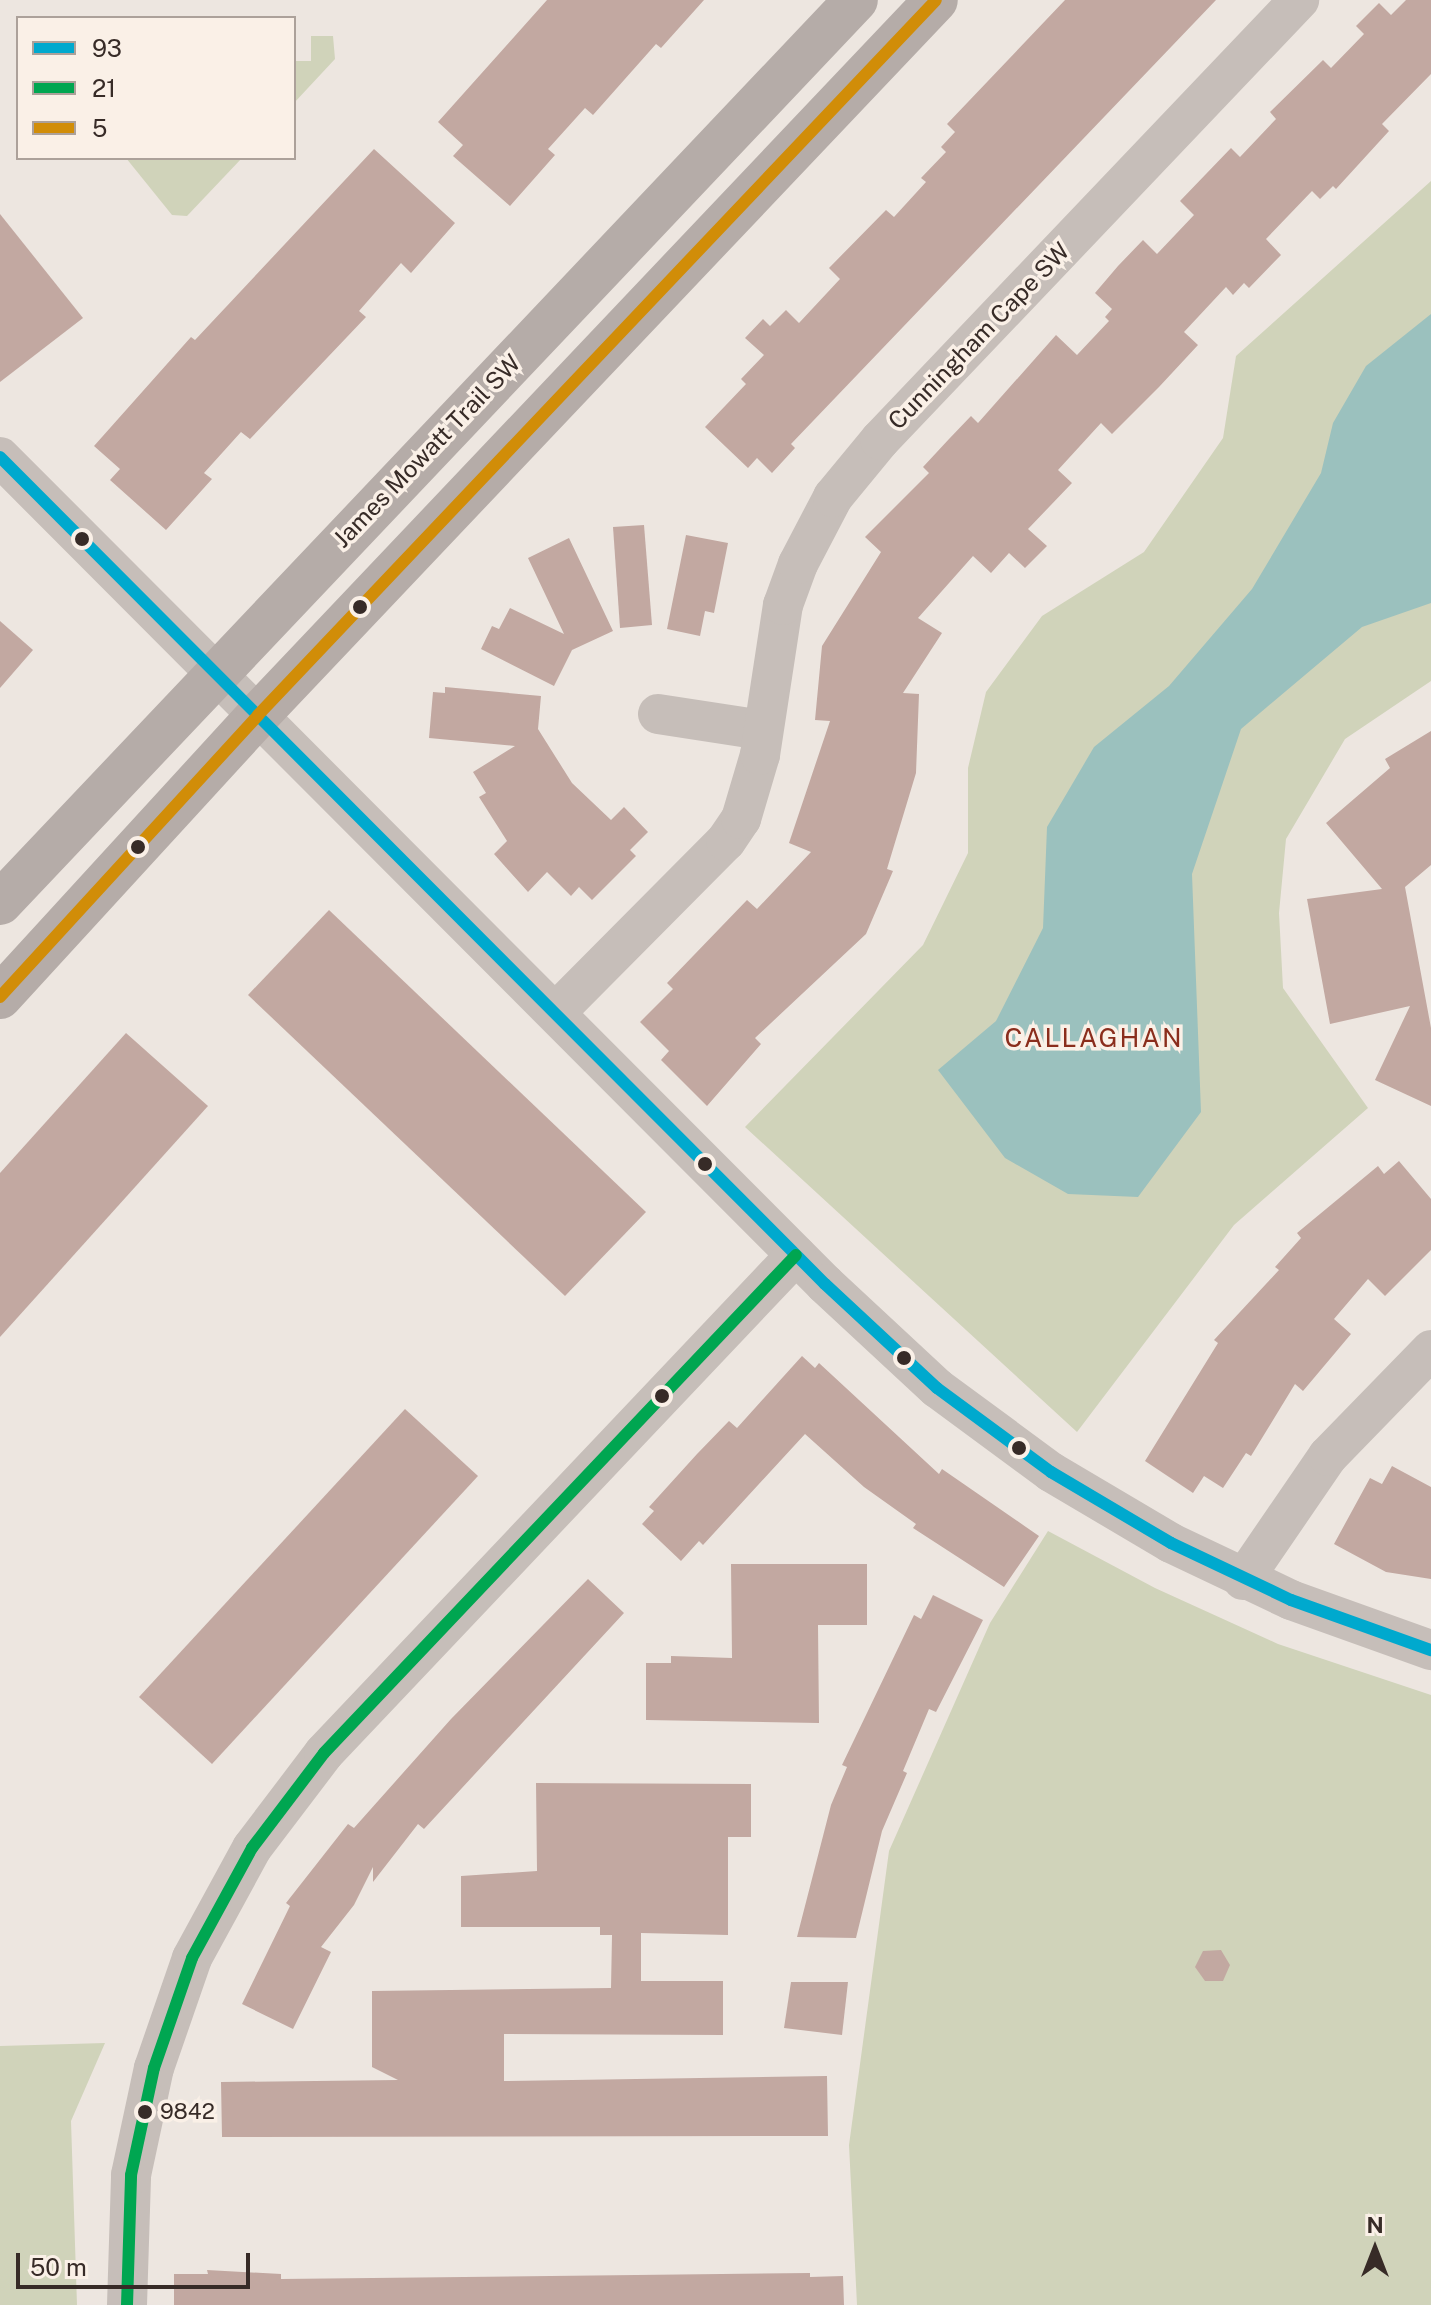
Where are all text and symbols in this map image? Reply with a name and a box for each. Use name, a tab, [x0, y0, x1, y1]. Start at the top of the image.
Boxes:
legend	[16, 16, 296, 160]
text: 93	[92, 34, 122, 62]
text: 21	[92, 74, 116, 102]
text: 5	[92, 114, 107, 142]
street label: Cunningham Cape SW	[882, 237, 1076, 435]
street label: James Mowatt Trail SW	[327, 348, 527, 554]
unlabelled marker	[74, 531, 90, 547]
unlabelled marker	[352, 599, 368, 615]
unlabelled marker	[130, 839, 146, 855]
district label: CALLAGHAN	[1004, 1022, 1184, 1054]
unlabelled marker	[697, 1156, 713, 1172]
unlabelled marker	[896, 1350, 912, 1366]
unlabelled marker	[654, 1388, 670, 1404]
unlabelled marker	[1011, 1440, 1027, 1456]
place label: 9842	[160, 2099, 215, 2125]
marker: 9842	[137, 2104, 153, 2120]
north arrow	[1335, 2209, 1415, 2289]
text: N	[1366, 2212, 1384, 2238]
scale bar	[20, 2237, 254, 2287]
text: 50 m	[30, 2253, 87, 2281]

